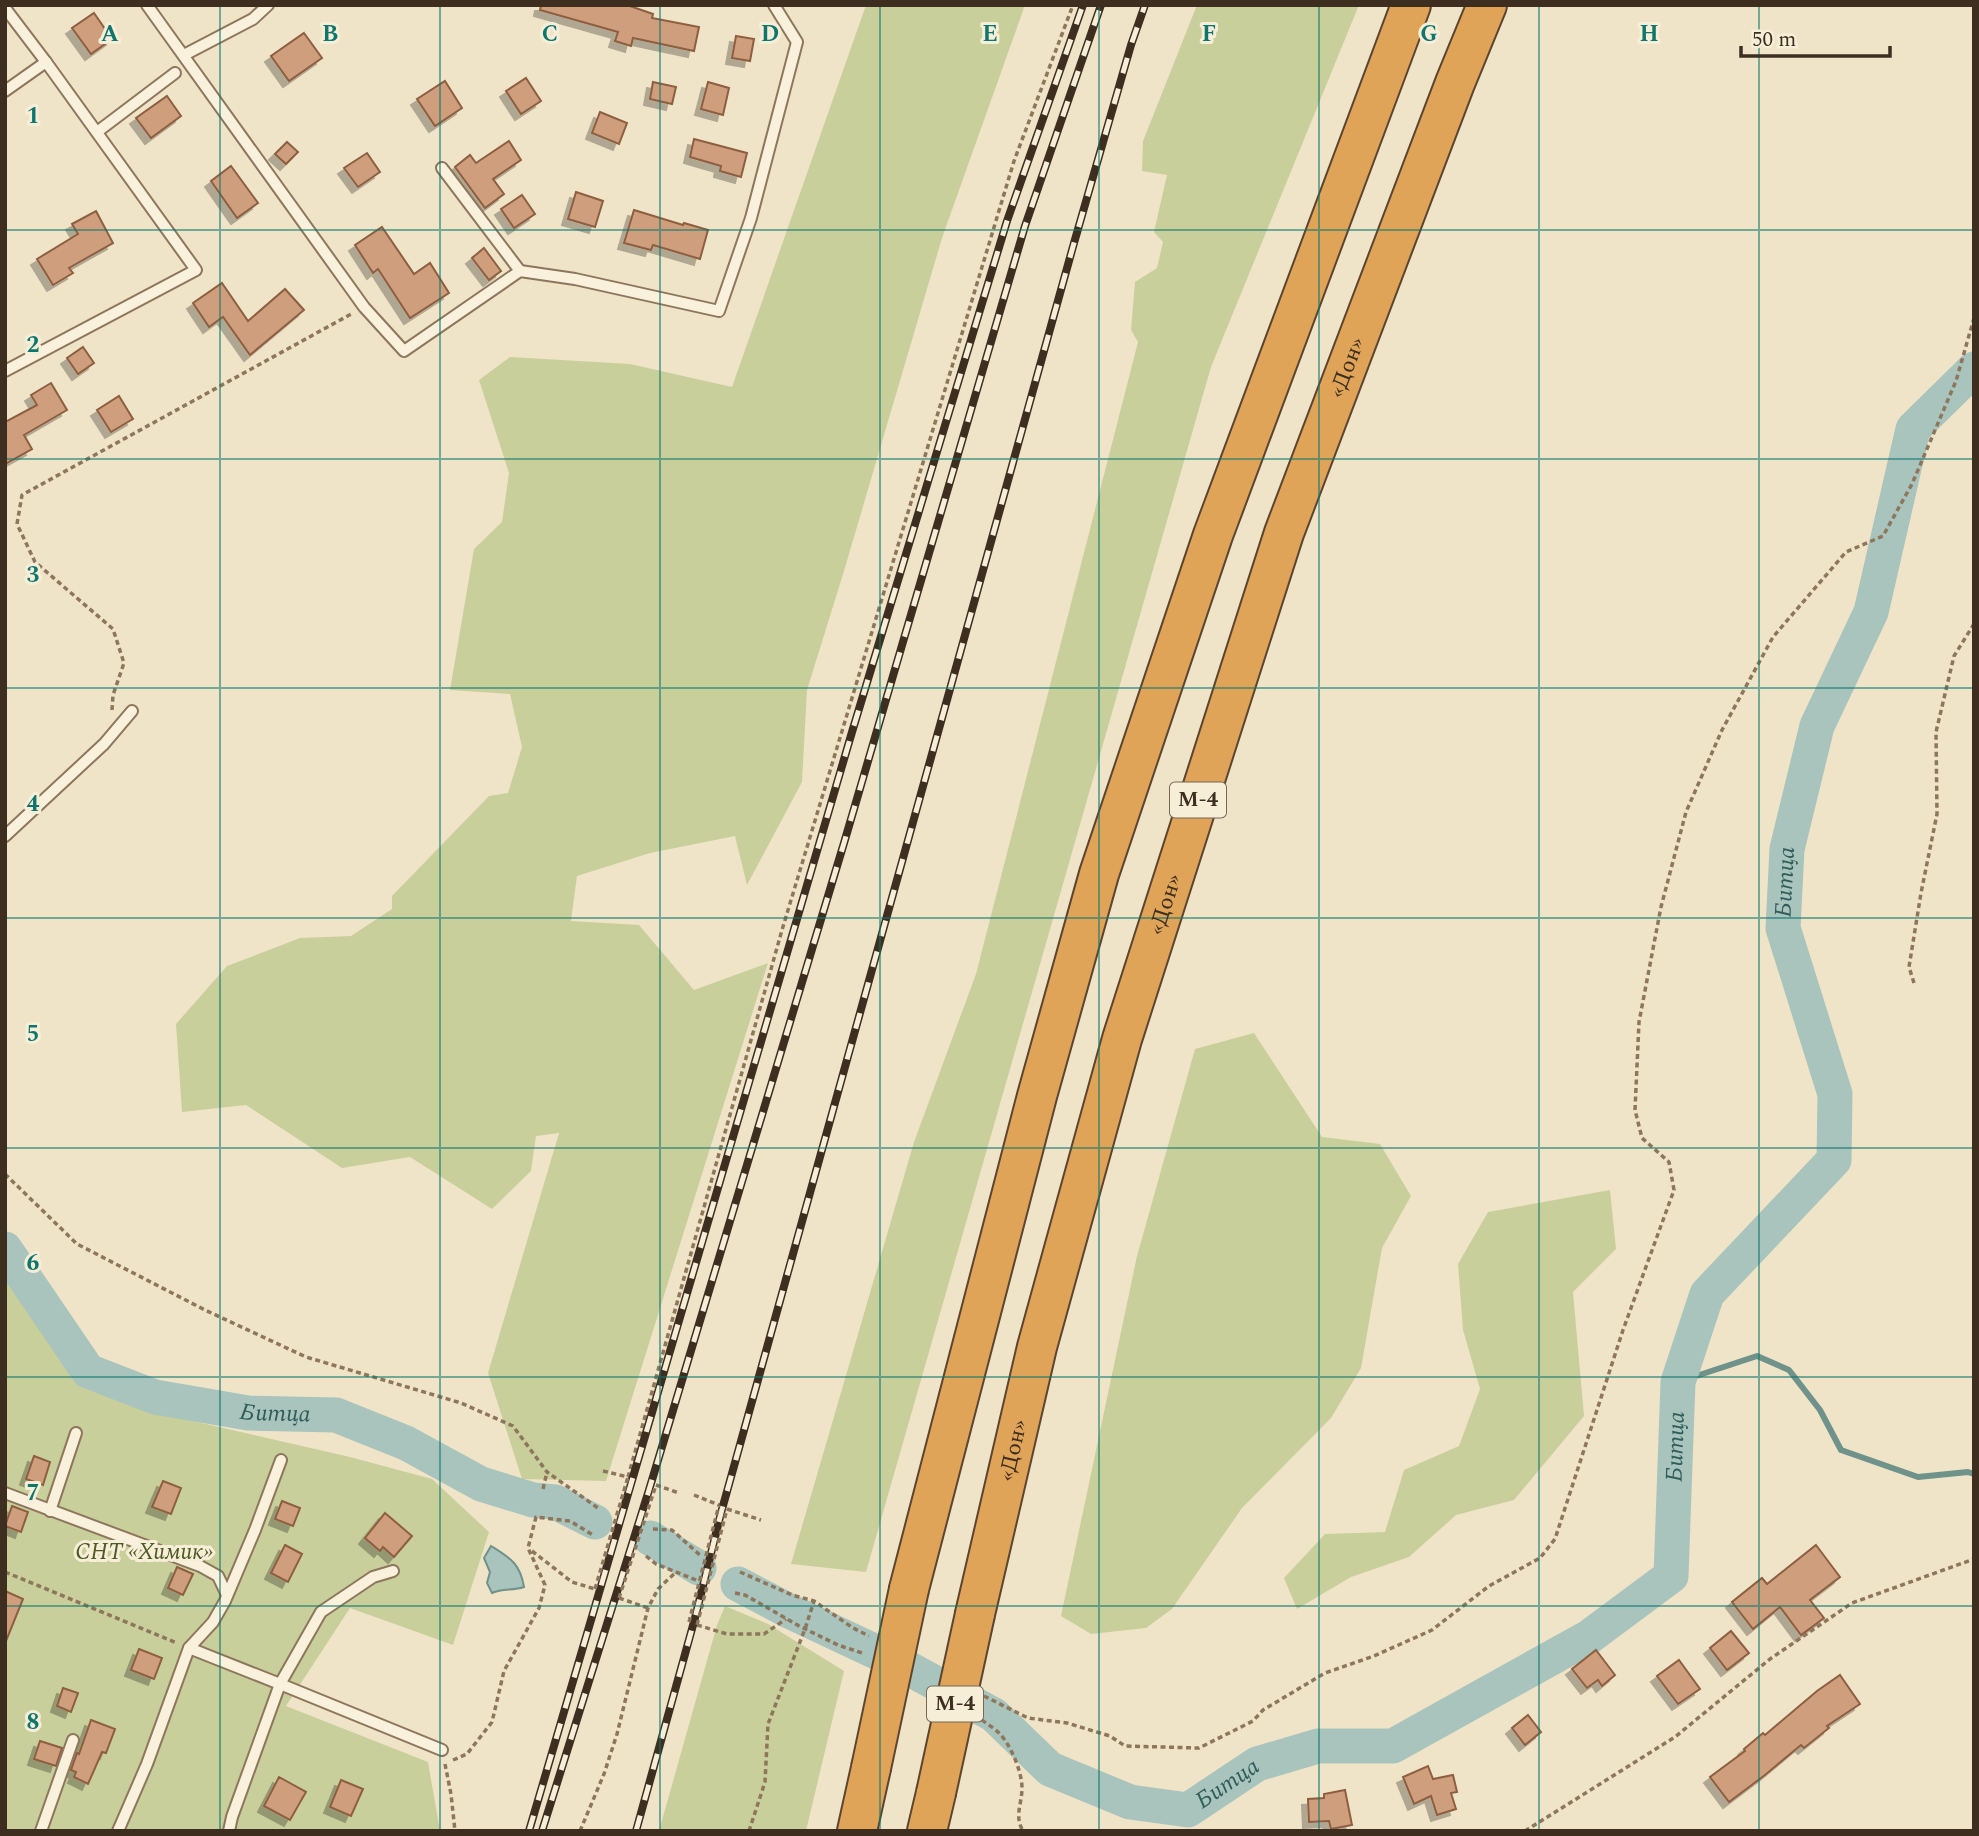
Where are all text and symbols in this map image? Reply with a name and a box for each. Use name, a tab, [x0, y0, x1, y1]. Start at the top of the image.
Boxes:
scale bar	[1741, 14, 1890, 58]
text: A	[101, 17, 119, 52]
text: B	[322, 17, 338, 52]
text: C	[542, 17, 558, 52]
text: D	[761, 17, 779, 52]
text: E	[982, 17, 998, 52]
text: F	[1202, 17, 1216, 52]
text: G	[1420, 17, 1438, 52]
text: H	[1639, 17, 1659, 52]
text: 50 m	[1752, 24, 1796, 56]
text: 1	[27, 99, 39, 134]
text: 2	[27, 328, 40, 363]
street label: «Дон»	[1319, 332, 1374, 403]
text: 3	[27, 558, 40, 593]
road number: М-4	[1170, 782, 1226, 818]
text: 4	[27, 787, 40, 822]
water label: Битца	[1766, 846, 1805, 918]
street label: «Дон»	[1139, 869, 1191, 939]
text: 5	[27, 1017, 39, 1052]
text: 6	[27, 1246, 40, 1281]
water label: Битца	[237, 1394, 311, 1432]
water label: Битца	[1656, 1411, 1695, 1483]
street label: «Дон»	[989, 1416, 1037, 1485]
text: 7	[27, 1476, 39, 1511]
park label: СНТ «Химик»	[75, 1535, 213, 1570]
road number: М-4	[927, 1686, 983, 1722]
text: 8	[27, 1705, 39, 1740]
water label: Битца	[1188, 1749, 1267, 1818]

